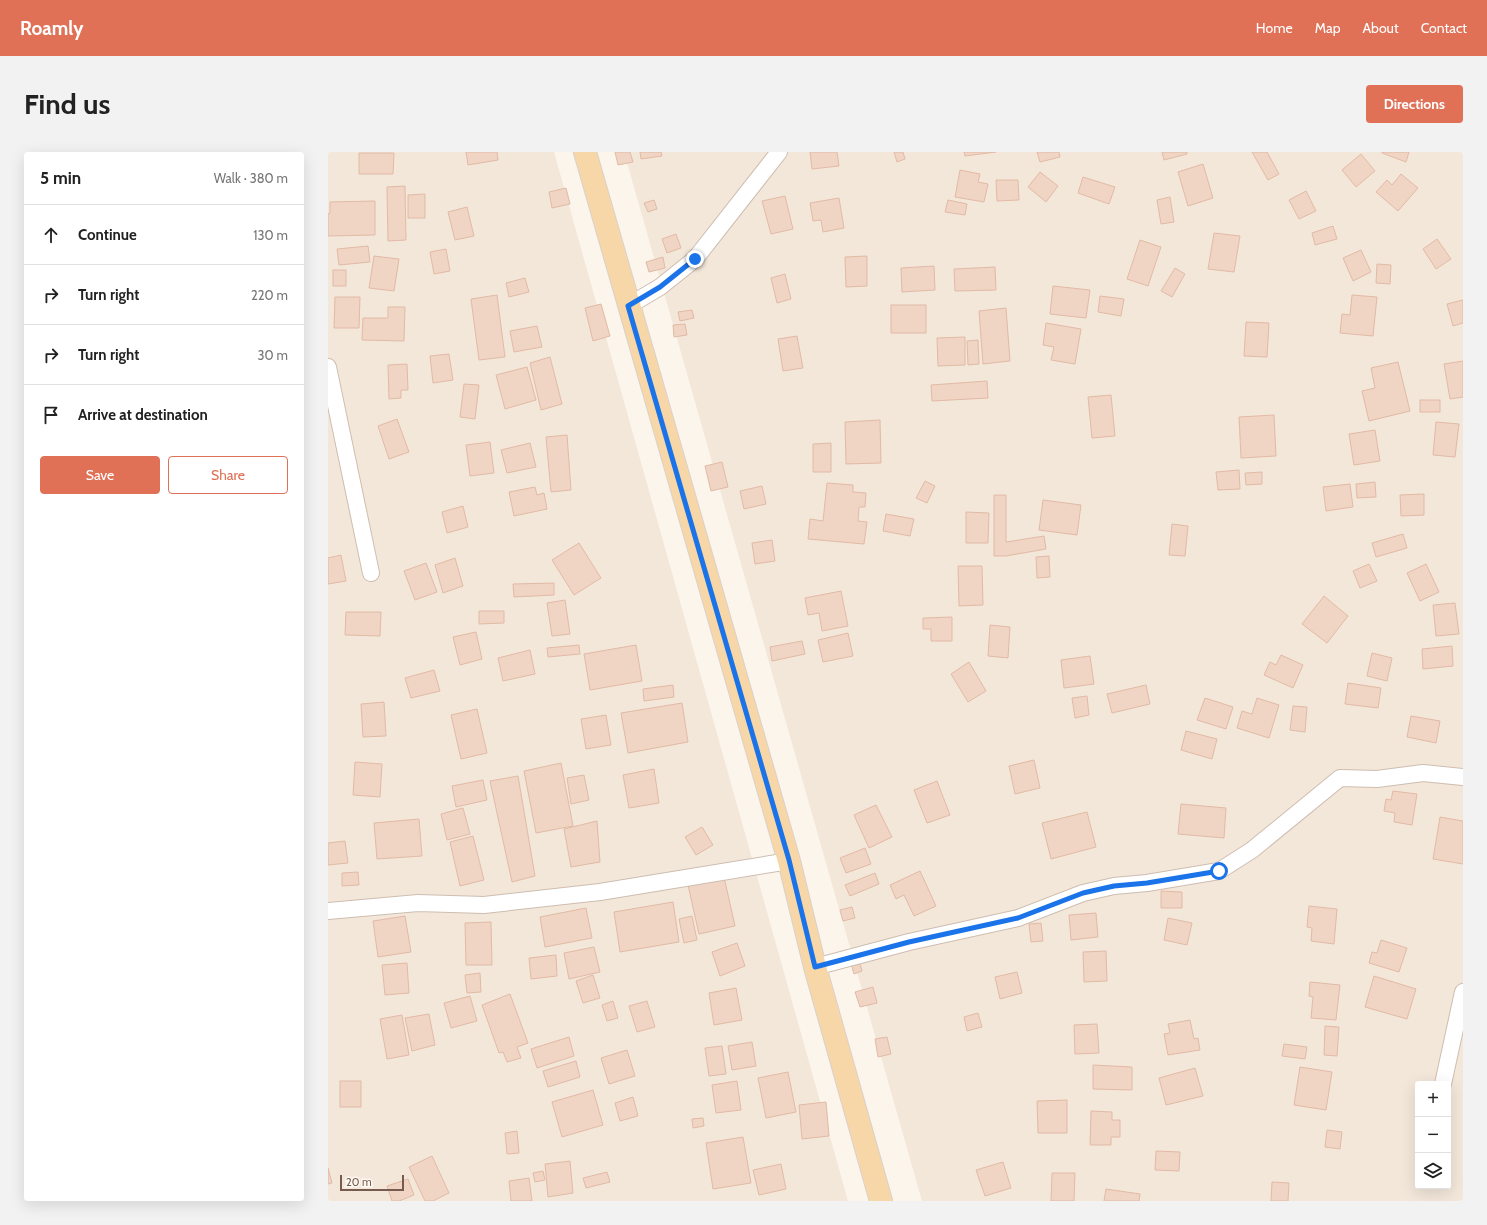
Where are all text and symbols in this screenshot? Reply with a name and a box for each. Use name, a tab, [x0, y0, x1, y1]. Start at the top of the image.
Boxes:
text: Roamly	[20, 17, 83, 40]
text: Home	[1256, 19, 1293, 37]
text: Map	[1315, 19, 1340, 37]
text: About	[1362, 19, 1399, 37]
text: Contact	[1421, 19, 1467, 37]
button: Directions	[1366, 85, 1463, 123]
text: Find us	[24, 87, 110, 121]
text: 5 min	[40, 168, 81, 188]
text: Walk · 380 m	[214, 170, 288, 186]
icon: ahead	[40, 224, 62, 246]
text: Continue	[78, 226, 137, 244]
text: 130 m	[253, 227, 288, 243]
route end	[686, 250, 704, 268]
icon: right	[40, 284, 62, 306]
text: Turn right	[78, 286, 139, 304]
text: 220 m	[251, 287, 288, 303]
icon: right	[40, 344, 62, 366]
text: Turn right	[78, 346, 139, 364]
text: 30 m	[258, 347, 288, 363]
icon: arrive	[40, 404, 62, 426]
text: Arrive at destination	[78, 406, 208, 424]
button: Save	[40, 456, 160, 494]
button: Share	[168, 456, 288, 494]
route start	[1210, 862, 1228, 880]
map controls	[1415, 1081, 1451, 1189]
button: +	[1415, 1081, 1451, 1117]
button: −	[1415, 1117, 1451, 1153]
button: layers	[1415, 1153, 1451, 1189]
scale bar	[340, 1173, 404, 1192]
text: 20 m	[346, 1175, 372, 1189]

